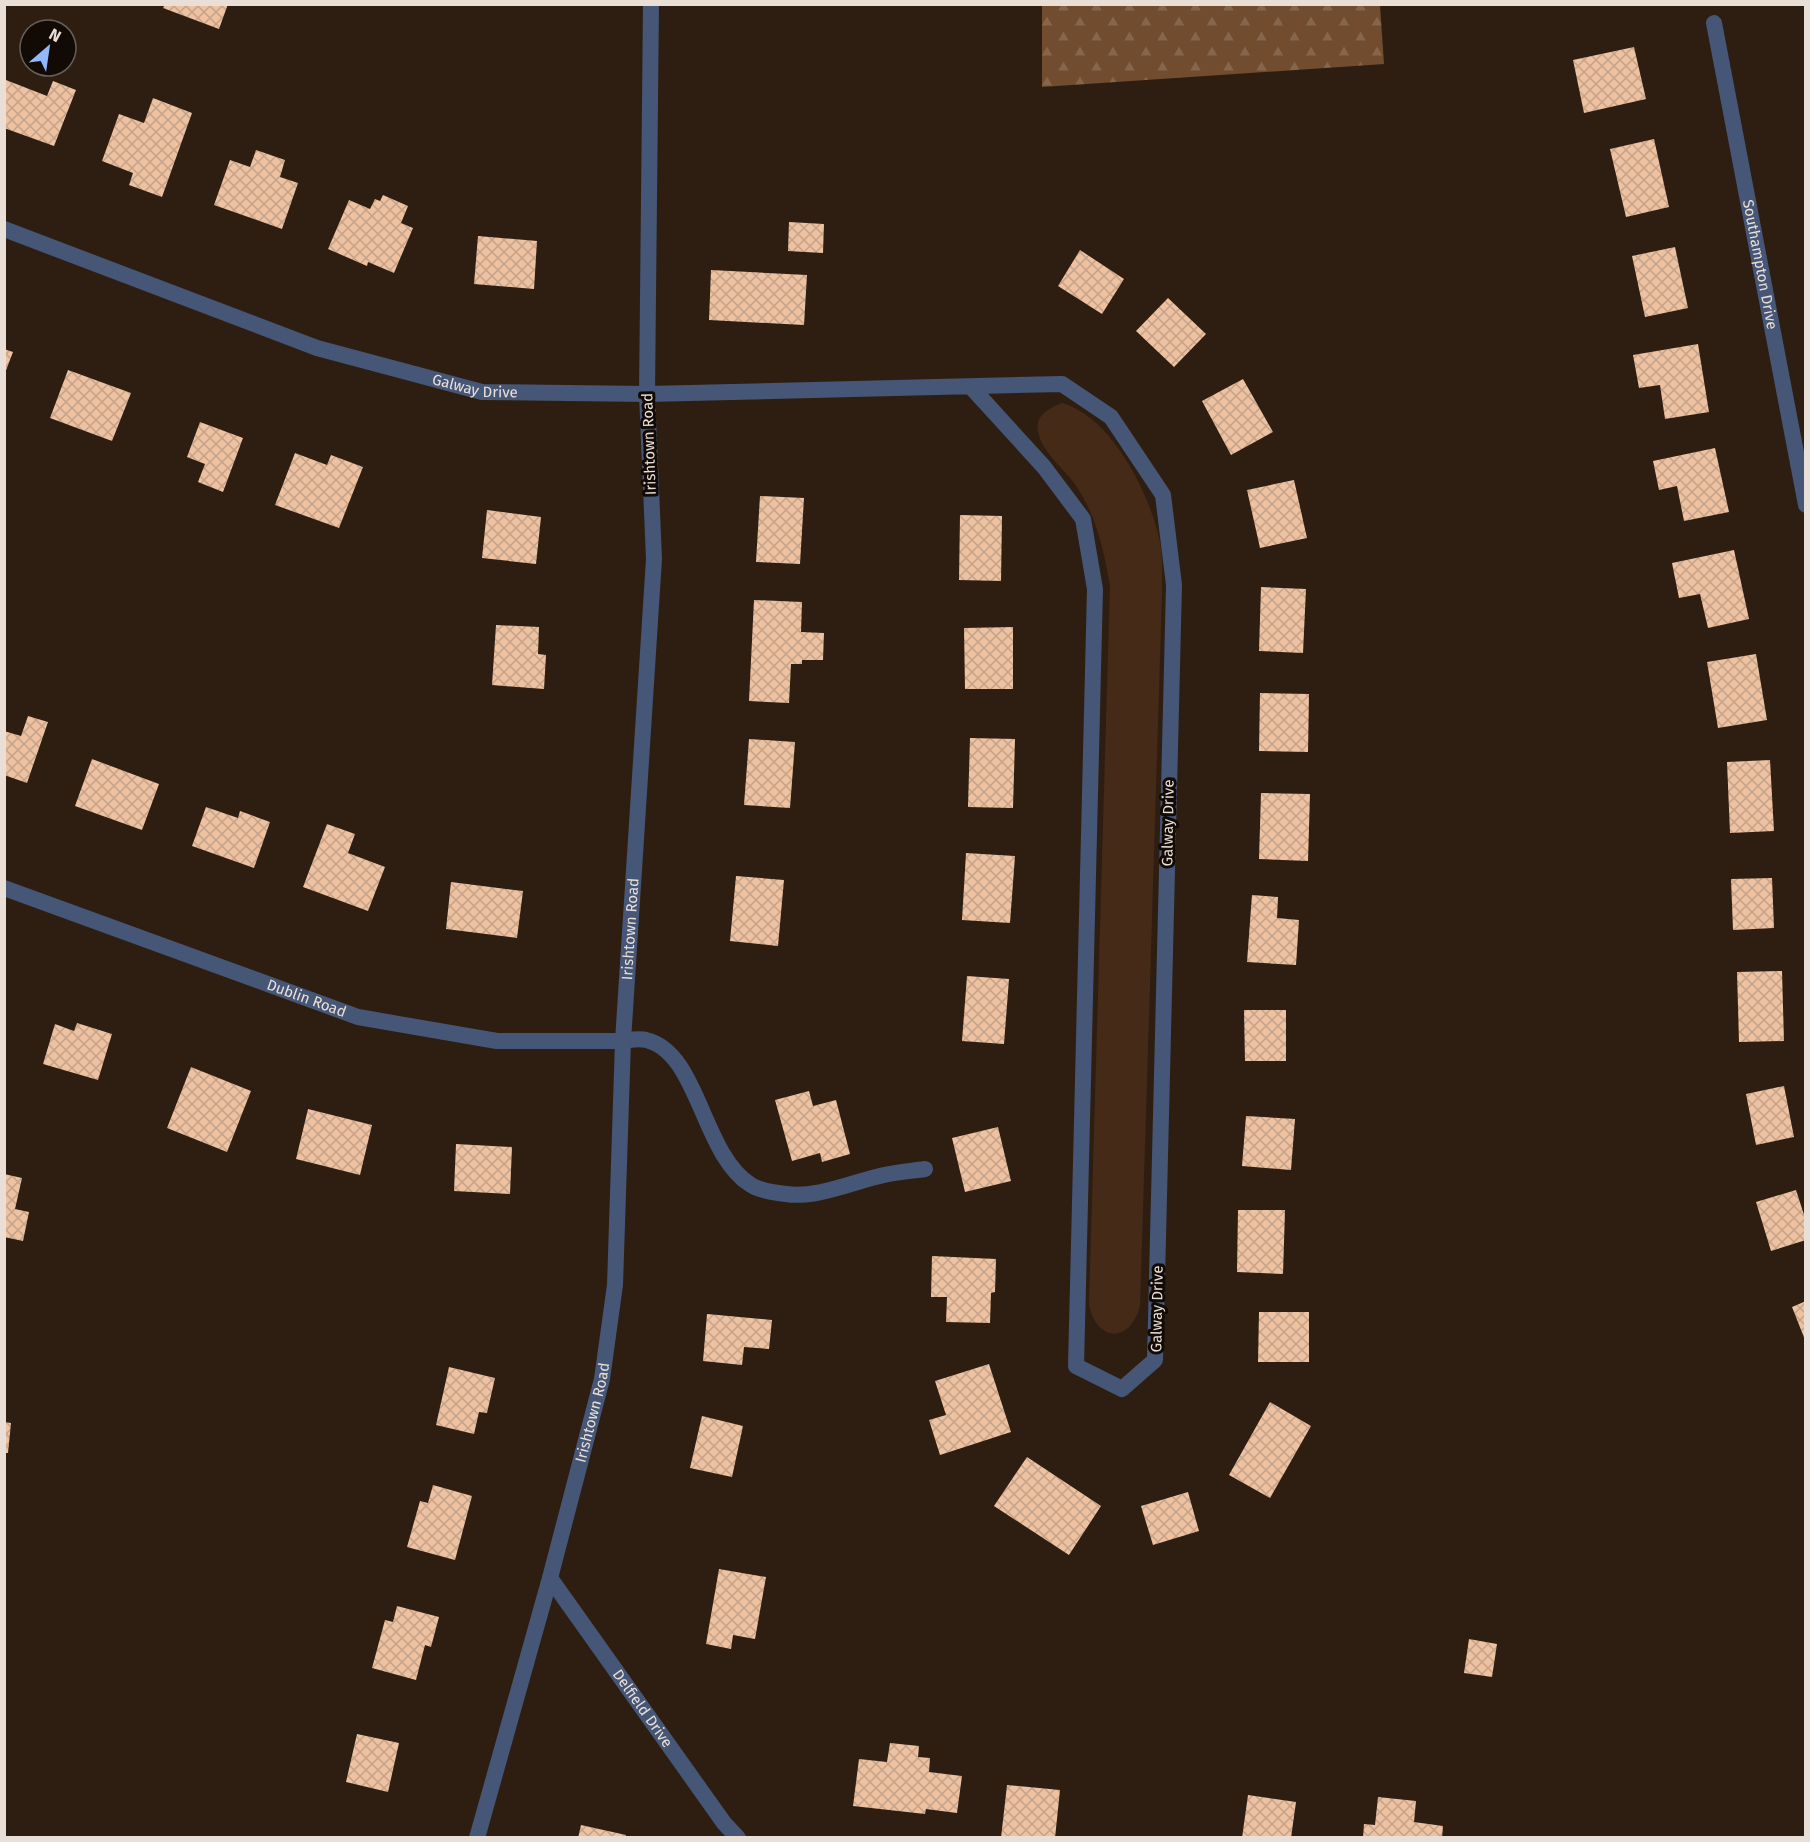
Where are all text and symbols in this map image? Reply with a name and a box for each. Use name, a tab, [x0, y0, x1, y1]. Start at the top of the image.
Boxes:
north arrow	[18, 18, 78, 78]
text: N	[46, 24, 64, 46]
street label: Southampton Drive	[1739, 198, 1781, 331]
street label: Galway Drive	[430, 370, 518, 401]
street label: Irishtown Road	[638, 393, 660, 495]
street label: Galway Drive	[1158, 779, 1178, 867]
street label: Irishtown Road	[618, 877, 642, 981]
street label: Dublin Road	[264, 976, 349, 1021]
street label: Galway Drive	[1147, 1265, 1167, 1353]
street label: Irishtown Road	[572, 1361, 613, 1464]
street label: Delfield Drive	[609, 1666, 677, 1751]

